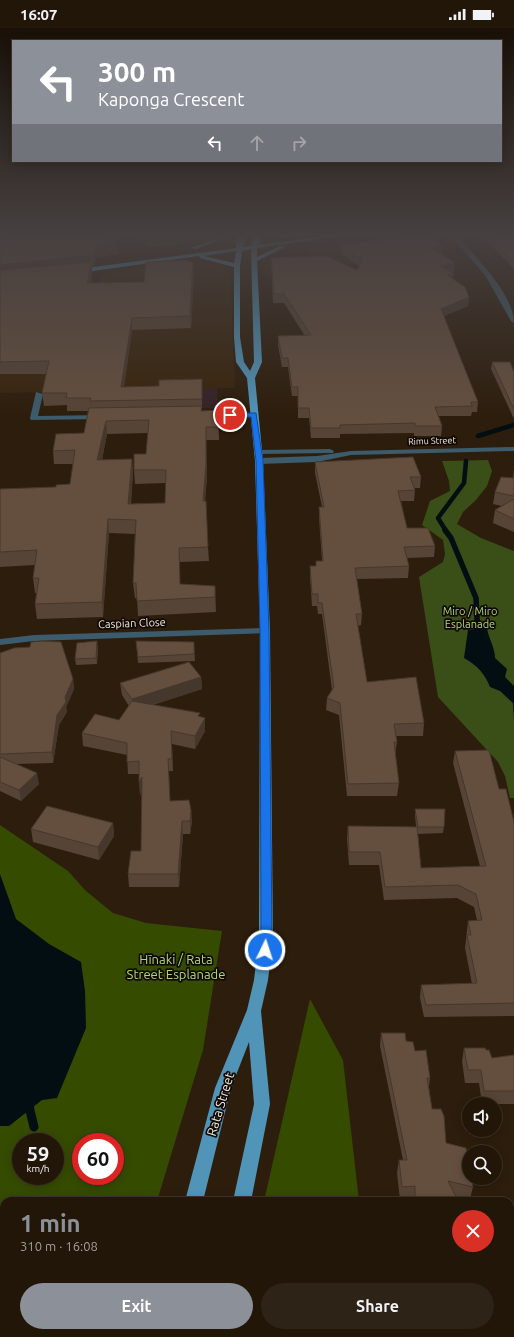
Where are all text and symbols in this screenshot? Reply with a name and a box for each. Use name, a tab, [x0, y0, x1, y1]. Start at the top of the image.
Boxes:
text: 16:07	[20, 6, 58, 23]
icon: left	[32, 56, 84, 108]
text: 300 m	[98, 56, 176, 87]
text: Kaponga Crescent	[98, 89, 244, 109]
icon: left	[204, 132, 226, 154]
icon: ahead	[246, 132, 268, 154]
icon: right	[288, 132, 310, 154]
pin	[213, 398, 247, 432]
icon: arrive	[219, 404, 241, 426]
street label: Rimu Street	[408, 435, 457, 447]
park label: Miro / Miro Esplanade	[443, 605, 497, 630]
street label: Caspian Close	[98, 616, 166, 630]
position arrow	[244, 929, 286, 971]
park label: Hīnaki / Rata Street Esplanade	[127, 952, 225, 981]
street label: Rata Street	[204, 1070, 236, 1138]
map controls	[462, 1097, 502, 1185]
button: sound	[462, 1097, 502, 1137]
speed limit sign: 60	[72, 1133, 124, 1185]
text: 59	[27, 1142, 49, 1165]
button: search	[462, 1145, 502, 1185]
text: km/h	[26, 1163, 50, 1174]
text: 1 min	[20, 1210, 81, 1237]
button: close	[452, 1210, 494, 1252]
text: 310 m · 16:08	[20, 1239, 98, 1253]
button: Exit	[20, 1283, 253, 1329]
button: Share	[261, 1283, 494, 1329]

